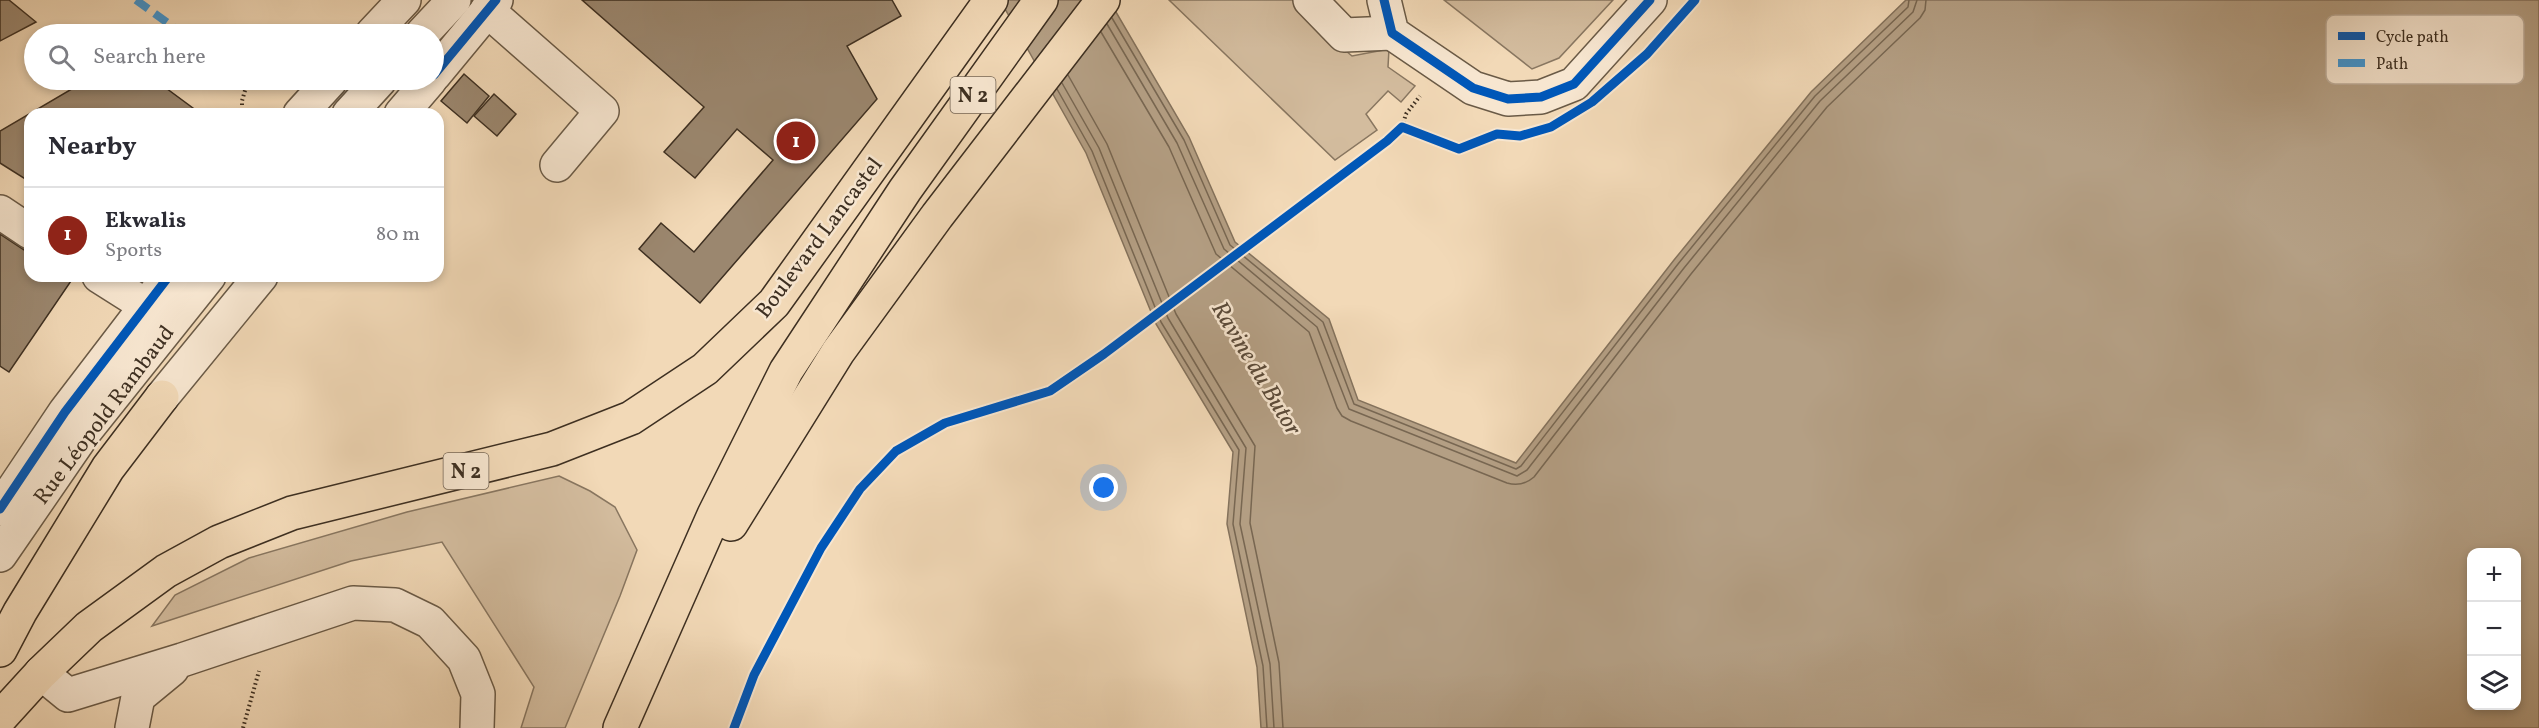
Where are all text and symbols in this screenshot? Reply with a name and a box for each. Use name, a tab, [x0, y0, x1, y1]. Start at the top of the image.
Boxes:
legend	[2326, 15, 2524, 84]
search box	[24, 24, 444, 90]
text: Cycle path	[2376, 27, 2449, 49]
icon: search	[45, 41, 78, 74]
text: Search here	[93, 42, 206, 73]
text: Path	[2376, 54, 2408, 76]
road number: N 2	[950, 77, 996, 113]
pin: 1	[776, 118, 816, 164]
text: Nearby	[48, 129, 137, 165]
street label: Boulevard Lancastel	[749, 152, 891, 325]
text: Ekwalis	[105, 206, 186, 237]
text: 1	[63, 221, 72, 249]
text: 80 m	[376, 221, 420, 249]
text: Sports	[105, 237, 162, 265]
water label: Ravine du Butor	[1202, 295, 1309, 443]
street label: Rue Léopold Rambaud	[27, 319, 183, 512]
road number: N 2	[444, 453, 488, 489]
your location	[1089, 473, 1118, 502]
map controls	[2467, 548, 2521, 710]
button: +	[2467, 548, 2521, 602]
button: −	[2467, 602, 2521, 656]
button: layers	[2467, 656, 2521, 710]

